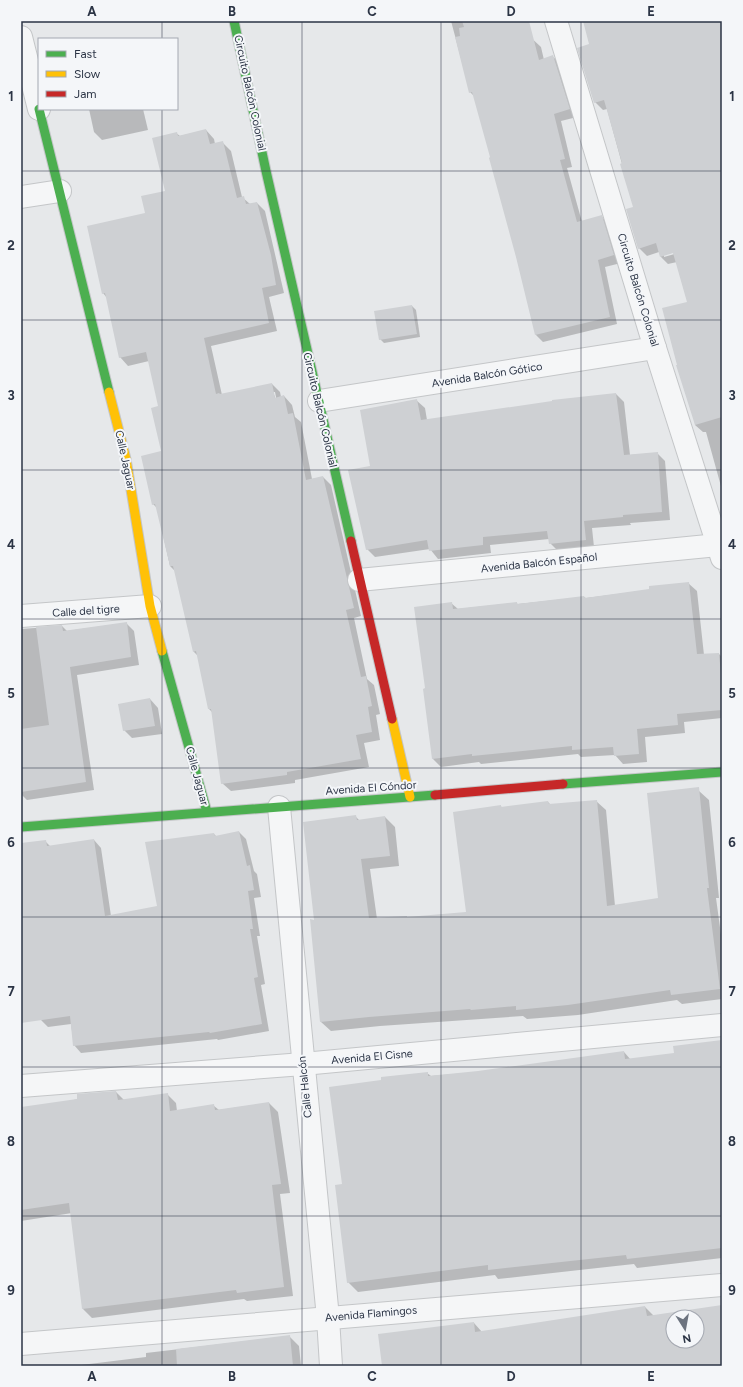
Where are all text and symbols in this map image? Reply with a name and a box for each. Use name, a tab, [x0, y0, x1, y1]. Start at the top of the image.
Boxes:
text: A	[87, 4, 97, 19]
text: B	[228, 4, 236, 19]
text: C	[367, 4, 377, 19]
text: D	[506, 4, 516, 19]
text: E	[647, 4, 655, 19]
street label: Circuito Balcón Colonial	[231, 34, 269, 152]
legend	[38, 38, 178, 110]
text: Fast	[74, 47, 97, 61]
text: Slow	[74, 67, 101, 81]
text: Jam	[74, 87, 97, 101]
text: 1	[8, 89, 14, 104]
text: 1	[729, 89, 735, 104]
street label: Circuito Balcón Colonial	[615, 232, 661, 348]
text: 2	[7, 238, 15, 253]
text: 2	[728, 238, 736, 253]
street label: Circuito Balcón Colonial	[300, 351, 340, 469]
street label: Avenida Balcón Gótico	[431, 360, 543, 390]
text: 3	[7, 388, 15, 403]
text: 3	[728, 388, 736, 403]
street label: Calle Jaguar	[112, 429, 138, 491]
text: 4	[7, 537, 15, 552]
text: 4	[728, 537, 736, 552]
street label: Avenida Balcón Español	[480, 550, 598, 576]
street label: Calle del tigre	[52, 602, 120, 620]
text: 5	[7, 686, 15, 701]
text: 5	[728, 686, 736, 701]
street label: Calle Jaguar	[183, 745, 211, 807]
street label: Avenida El Cóndor	[325, 778, 417, 798]
text: 6	[7, 835, 15, 850]
text: 6	[728, 835, 736, 850]
text: 7	[7, 984, 15, 999]
text: 7	[728, 984, 736, 999]
street label: Avenida El Cisne	[331, 1047, 413, 1067]
street label: Calle Halcón	[295, 1056, 315, 1118]
text: 8	[7, 1134, 15, 1149]
text: 8	[728, 1134, 736, 1149]
text: 9	[7, 1283, 15, 1298]
text: 9	[728, 1283, 736, 1298]
street label: Avenida Flamingos	[324, 1303, 418, 1325]
north arrow	[665, 1309, 705, 1349]
text: N	[681, 1331, 692, 1346]
text: A	[87, 1369, 97, 1384]
text: B	[228, 1369, 236, 1384]
text: C	[367, 1369, 377, 1384]
text: D	[506, 1369, 516, 1384]
text: E	[647, 1369, 655, 1384]

